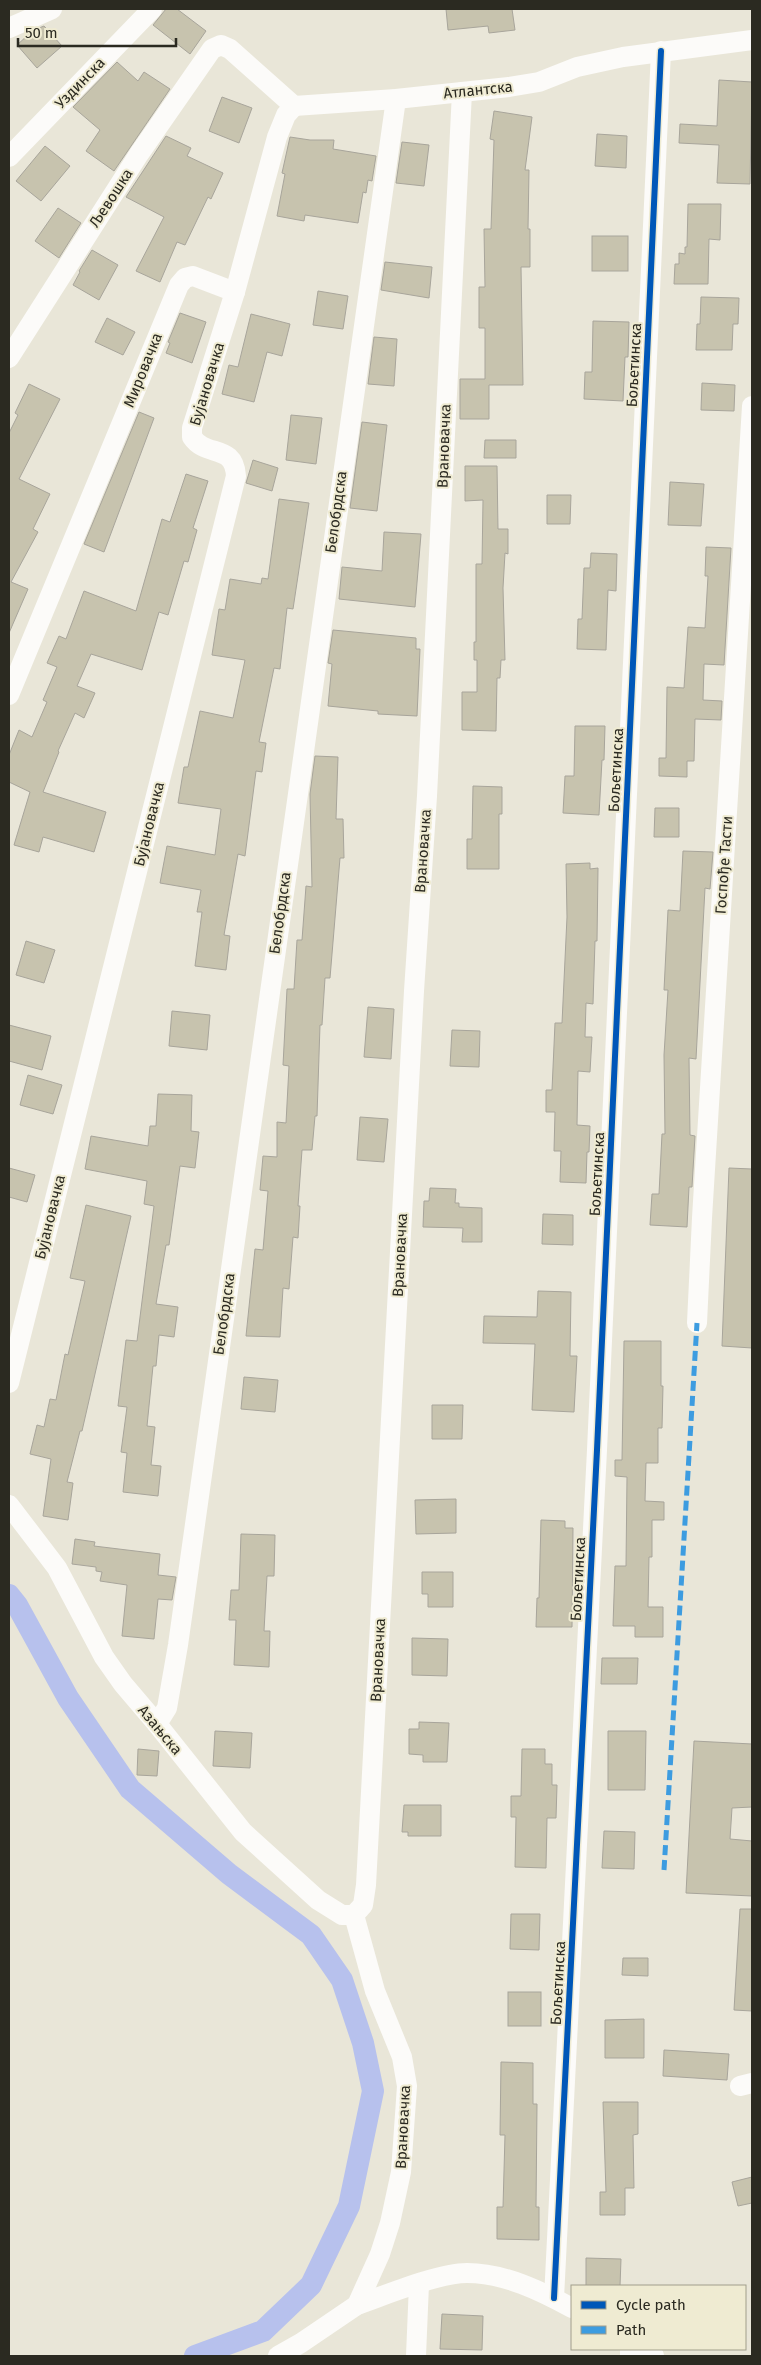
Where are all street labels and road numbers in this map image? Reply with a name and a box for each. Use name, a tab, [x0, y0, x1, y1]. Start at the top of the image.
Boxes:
street label: Уздинска	[51, 54, 109, 112]
street label: Атлантска	[443, 77, 513, 103]
street label: Љевошка	[85, 165, 137, 231]
street label: Бољетинска	[623, 322, 645, 408]
street label: Мировачка	[120, 330, 166, 410]
street label: Бујановачка	[186, 340, 228, 428]
street label: Врановачка	[434, 404, 454, 488]
street label: Белобрдска	[321, 470, 351, 554]
street label: Бољетинска	[605, 727, 627, 813]
street label: Бујановачка	[130, 780, 168, 868]
street label: Врановачка	[411, 808, 435, 894]
street label: Госпође Тасти	[712, 815, 736, 915]
street label: Белобрдска	[265, 871, 295, 955]
street label: Бољетинска	[586, 1131, 608, 1217]
street label: Бујановачка	[31, 1173, 69, 1261]
street label: Врановачка	[389, 1213, 411, 1297]
street label: Белобрдска	[209, 1272, 239, 1356]
street label: Бољетинска	[567, 1536, 589, 1622]
street label: Врановачка	[367, 1618, 389, 1702]
street label: Азањска	[134, 1702, 186, 1758]
street label: Бољетинска	[547, 1940, 569, 2026]
street label: Врановачка	[392, 2085, 414, 2169]

